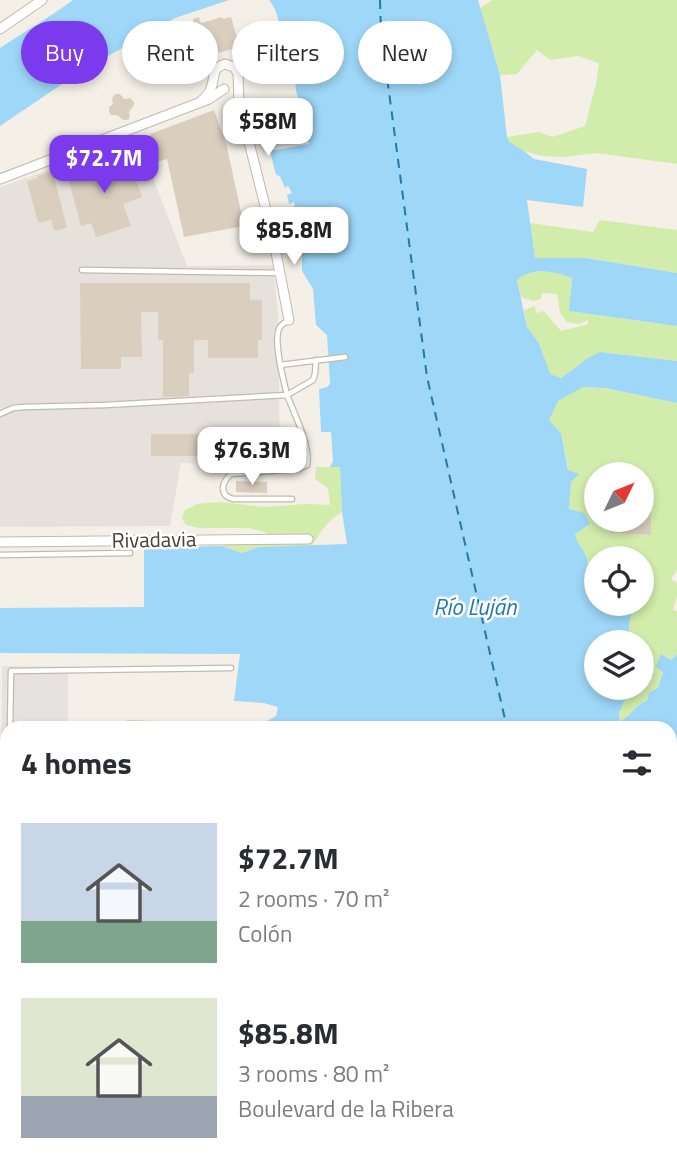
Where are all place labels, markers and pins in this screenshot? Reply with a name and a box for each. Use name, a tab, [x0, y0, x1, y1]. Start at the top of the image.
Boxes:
pin: $58M	[227, 99, 309, 158]
pin: $72.7M	[47, 136, 161, 195]
pin: $85.8M	[237, 208, 351, 267]
pin: $76.3M	[195, 428, 309, 487]

